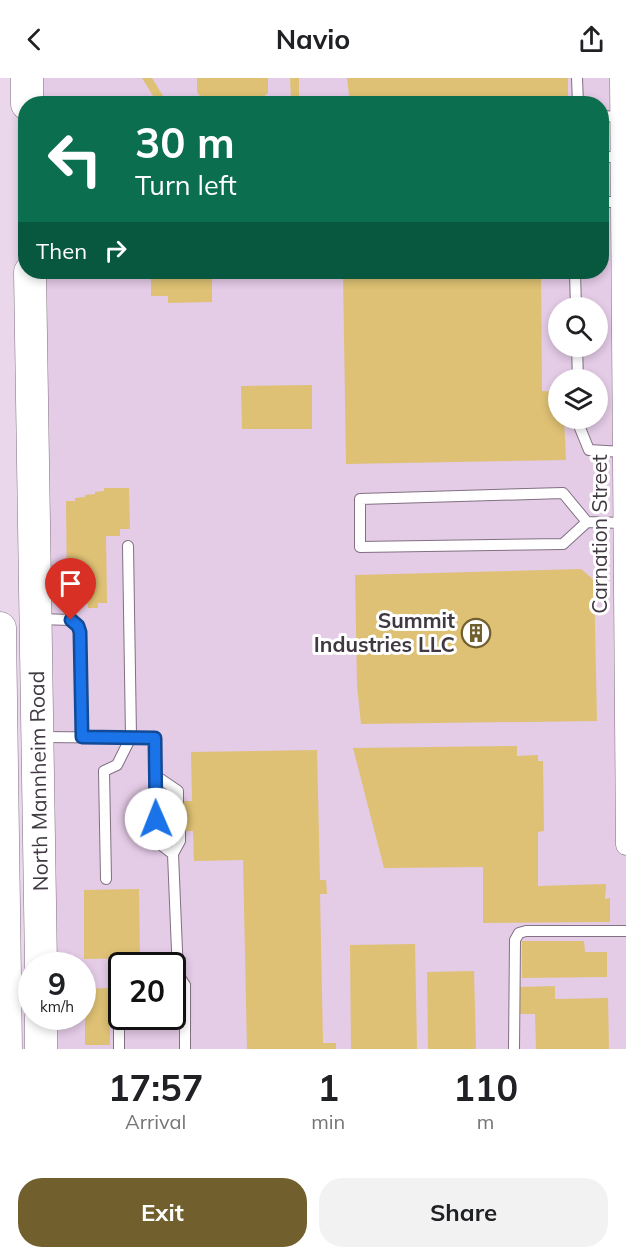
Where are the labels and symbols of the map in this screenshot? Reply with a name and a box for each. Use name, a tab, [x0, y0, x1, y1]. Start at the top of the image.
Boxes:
street label: Carnation Street	[586, 454, 612, 614]
pin	[45, 558, 96, 620]
place label: Summit Industries LLC	[314, 607, 455, 657]
building icon: Summit Industries LLC	[460, 617, 492, 649]
street label: North Mannheim Road	[23, 671, 53, 891]
position arrow	[124, 787, 188, 851]
speed limit sign: 20	[108, 952, 186, 1030]

